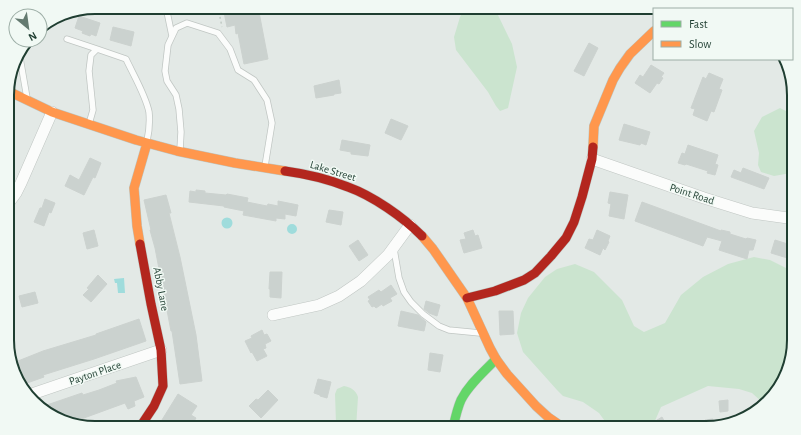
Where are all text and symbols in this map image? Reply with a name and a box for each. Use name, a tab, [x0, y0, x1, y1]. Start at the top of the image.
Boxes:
north arrow	[8, 8, 48, 48]
legend	[653, 8, 793, 60]
text: Fast	[689, 18, 708, 30]
text: N	[27, 30, 39, 43]
text: Slow	[689, 38, 711, 50]
street label: Lake Street	[309, 159, 358, 183]
street label: Point Road	[668, 182, 716, 206]
street label: Abby Lane	[151, 266, 171, 312]
street label: Payton Place	[68, 359, 122, 387]

